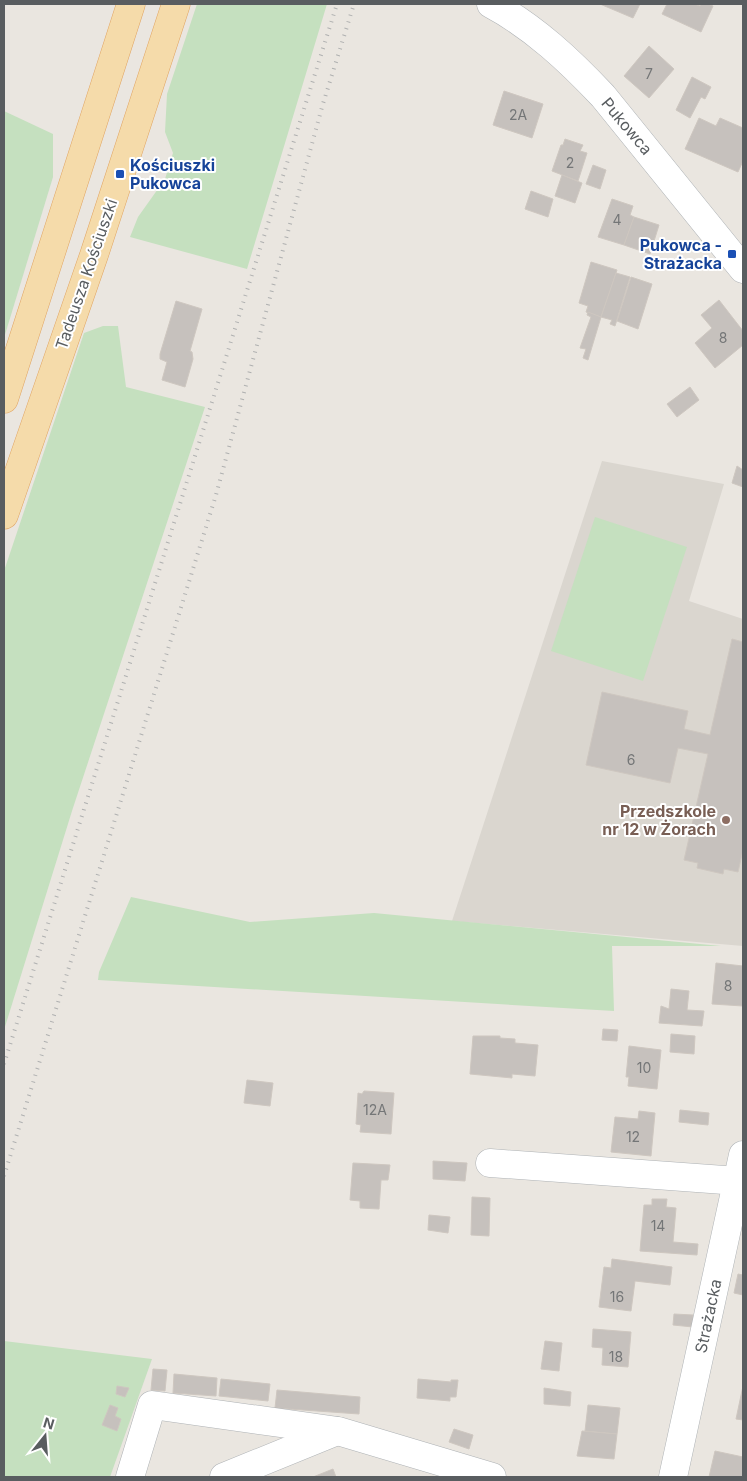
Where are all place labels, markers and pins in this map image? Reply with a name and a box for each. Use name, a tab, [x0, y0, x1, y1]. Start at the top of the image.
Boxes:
place label: Kościuszki Pukowca	[130, 155, 215, 193]
marker: Kościuszki Pukowca	[114, 168, 126, 180]
place label: Pukowca - Strażacka	[640, 235, 722, 273]
marker: Pukowca - Strażacka	[726, 248, 738, 260]
place label: Przedszkole nr 12 w Żorach	[602, 801, 716, 839]
marker: Przedszkole nr 12 w Żorach	[720, 814, 732, 826]

